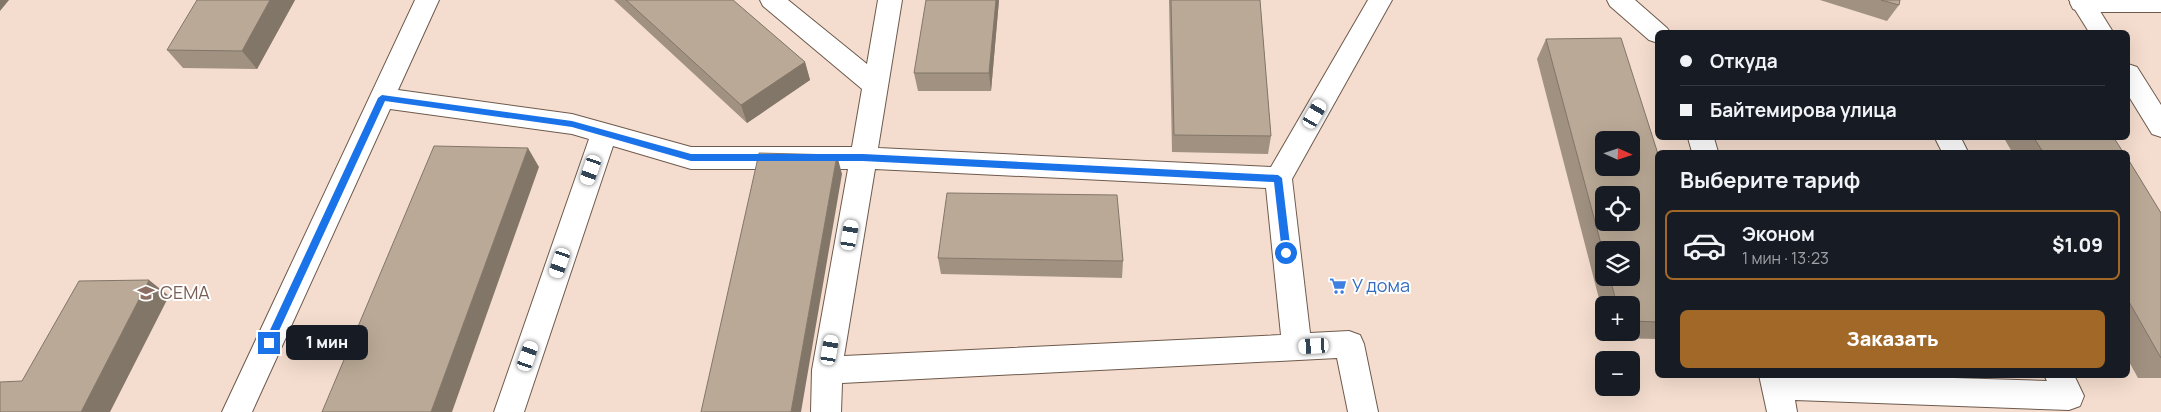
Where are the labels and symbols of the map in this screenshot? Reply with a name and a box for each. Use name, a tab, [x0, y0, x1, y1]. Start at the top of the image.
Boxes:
car	[1301, 97, 1328, 131]
north arrow	[1595, 131, 1640, 176]
car	[579, 153, 602, 187]
car	[840, 219, 859, 251]
route start	[1275, 242, 1297, 264]
car	[548, 246, 571, 280]
place label: У дома	[1352, 273, 1410, 297]
supermarket icon: У дома	[1328, 276, 1348, 296]
place label: СЕМА	[160, 280, 210, 304]
school or university icon: СЕМА	[136, 283, 156, 303]
callout: 1 мин	[286, 326, 369, 360]
route end	[258, 332, 280, 354]
car	[820, 334, 839, 366]
car	[1298, 338, 1329, 354]
car	[516, 339, 539, 373]

